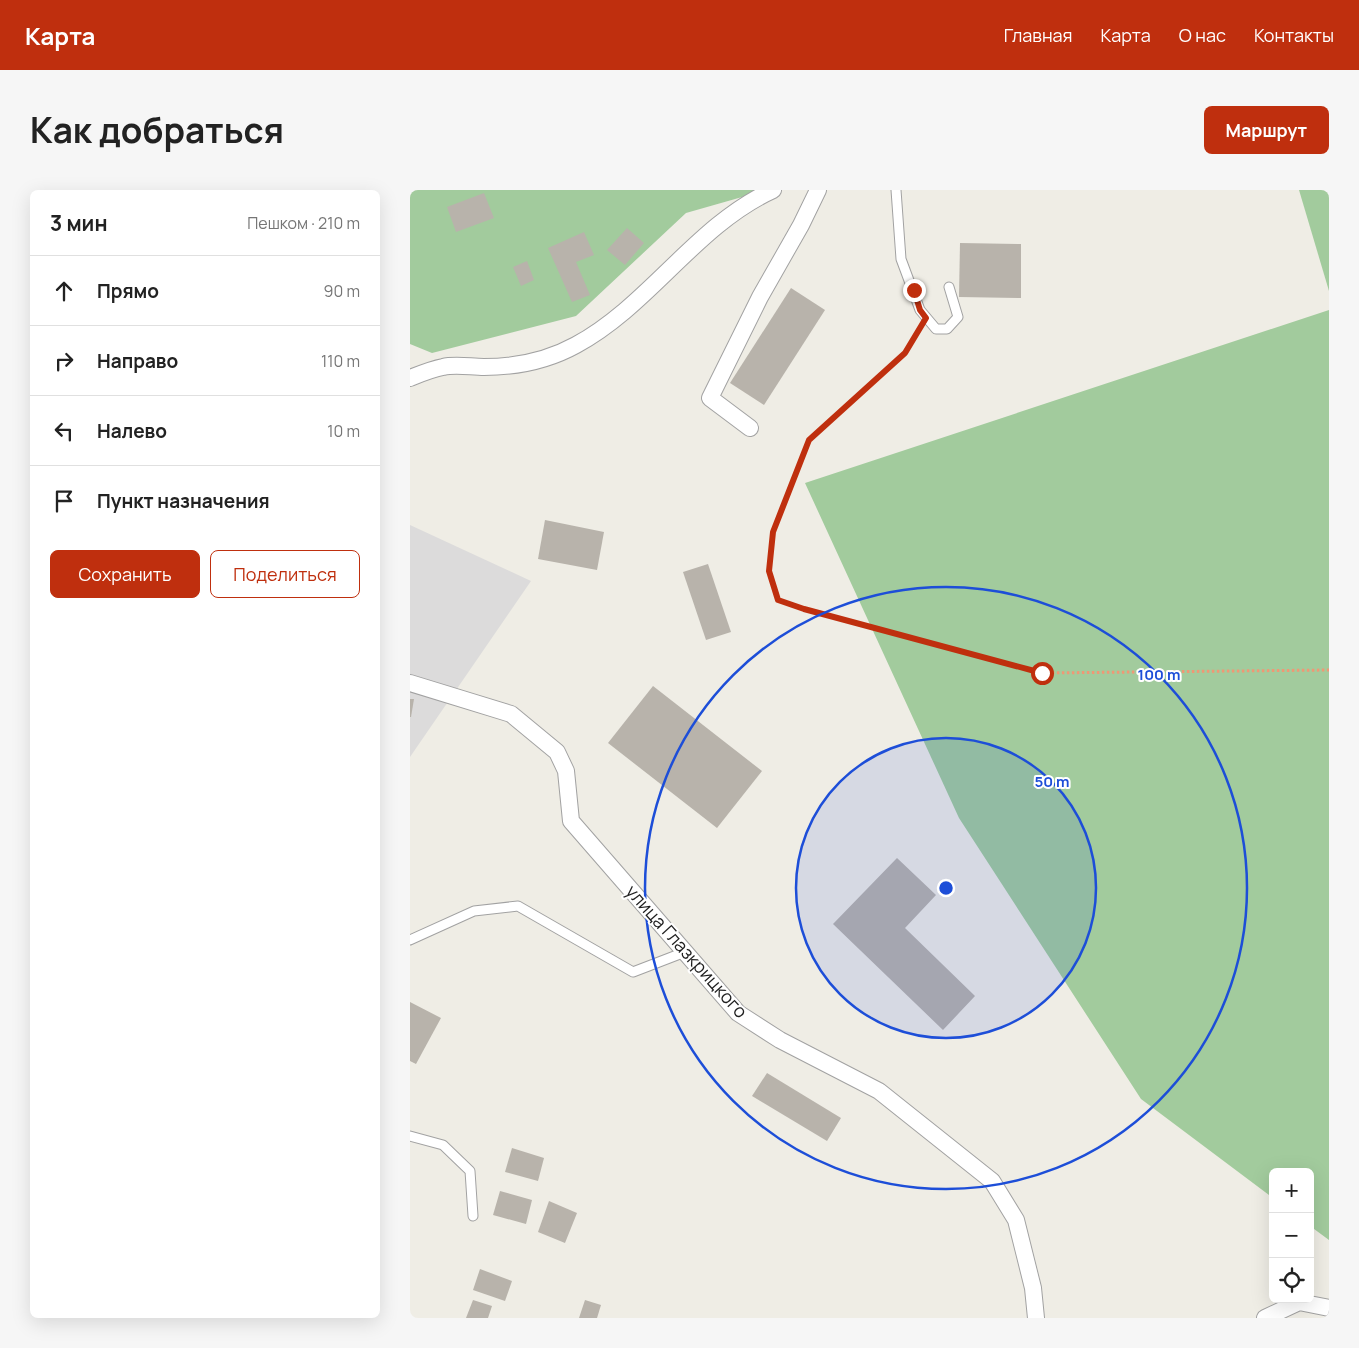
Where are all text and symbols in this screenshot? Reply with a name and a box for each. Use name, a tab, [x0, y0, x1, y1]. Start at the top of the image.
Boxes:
text: Карта	[25, 19, 95, 52]
text: Главная	[1004, 23, 1073, 47]
text: Карта	[1101, 23, 1151, 47]
text: О нас	[1179, 23, 1226, 47]
text: Контакты	[1254, 23, 1334, 47]
text: Как добраться	[30, 106, 284, 154]
button: Маршрут	[1204, 106, 1329, 154]
text: 3 мин	[50, 209, 107, 237]
text: Пешком · 210 m	[247, 212, 360, 234]
icon: ahead	[50, 277, 78, 305]
text: Прямо	[97, 278, 159, 304]
route end	[903, 279, 926, 302]
text: 90 m	[324, 280, 360, 302]
icon: right	[50, 347, 78, 375]
text: Направо	[97, 348, 178, 374]
text: 110 m	[321, 350, 360, 372]
icon: left	[50, 417, 78, 445]
text: Налево	[97, 418, 167, 444]
text: 10 m	[327, 420, 360, 442]
icon: arrive	[50, 487, 78, 515]
text: Пункт назначения	[97, 488, 270, 514]
button: Сохранить	[50, 550, 200, 598]
button: Поделиться	[210, 550, 360, 598]
route start	[1031, 662, 1054, 685]
text: 100 m	[1138, 664, 1180, 685]
text: 50 m	[1034, 771, 1070, 792]
street label: улица Глазкрицкого	[621, 879, 753, 1023]
centre of rings	[937, 879, 955, 897]
map controls	[1269, 1168, 1314, 1303]
button: +	[1269, 1168, 1314, 1213]
button: −	[1269, 1213, 1314, 1258]
button: locate	[1269, 1258, 1314, 1303]

